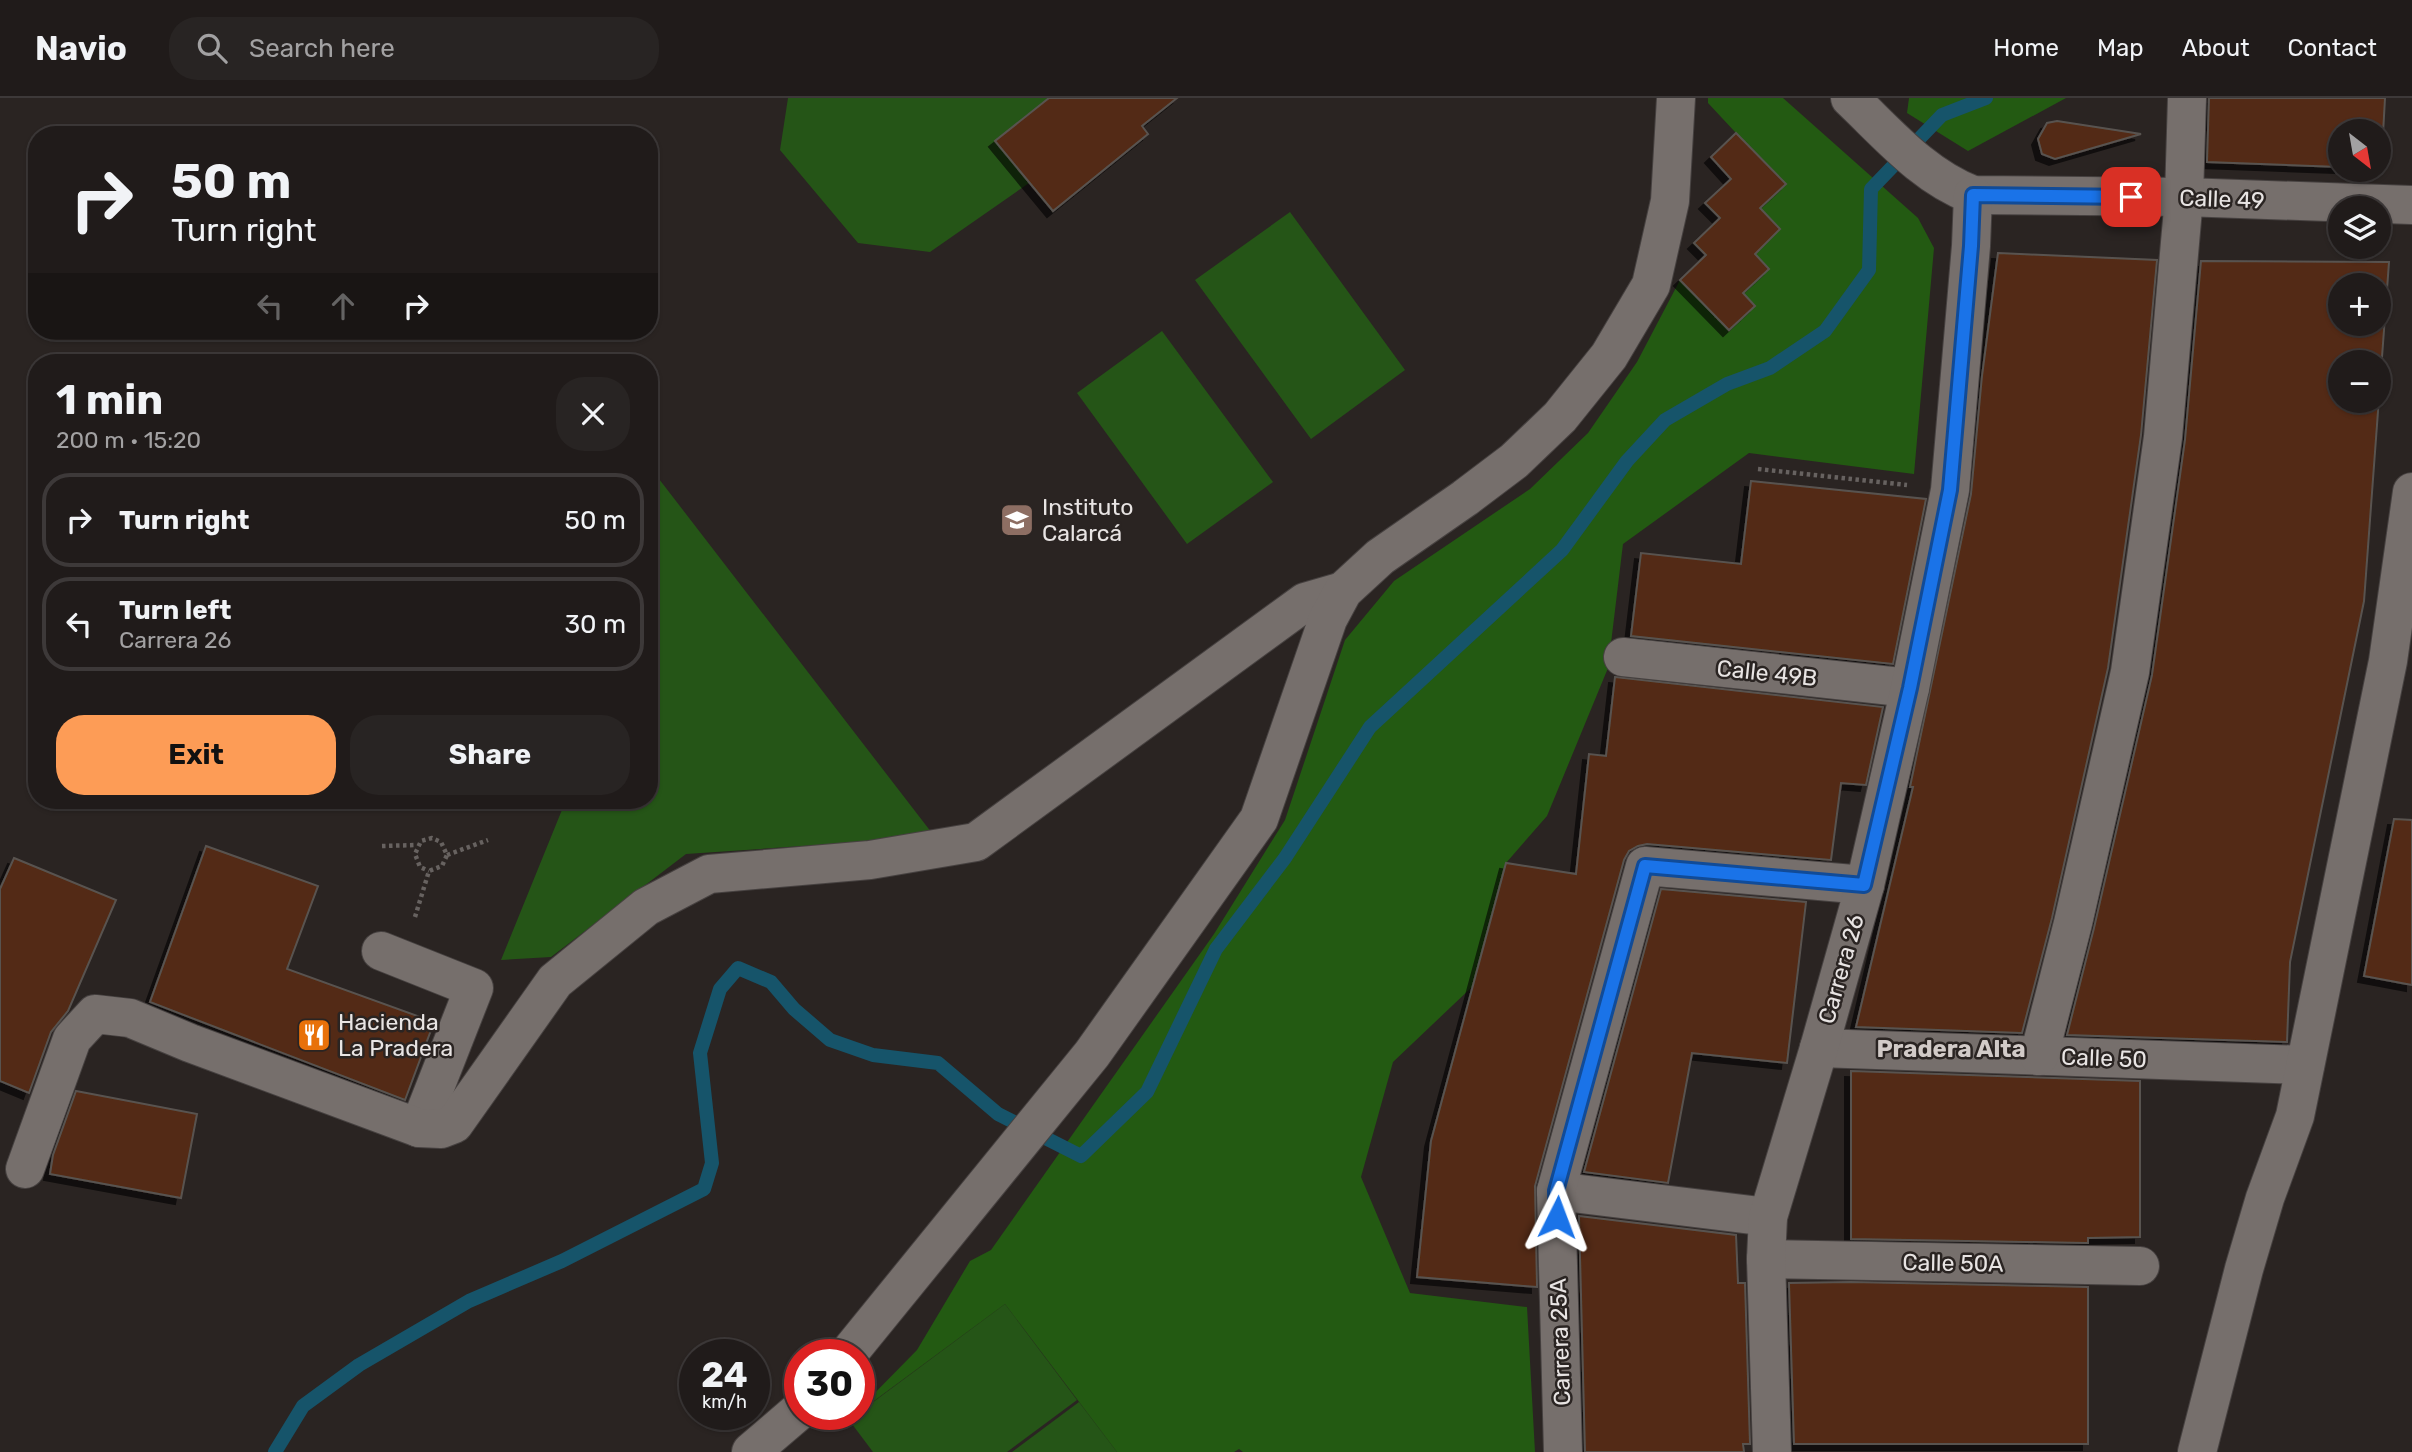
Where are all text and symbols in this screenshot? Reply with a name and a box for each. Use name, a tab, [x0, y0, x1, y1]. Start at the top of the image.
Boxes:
search box	[169, 17, 659, 80]
text: Navio	[35, 29, 127, 68]
icon: search	[193, 29, 231, 67]
text: Search here	[249, 33, 395, 64]
text: Home	[1993, 34, 2059, 62]
text: Map	[2097, 34, 2144, 62]
text: About	[2182, 34, 2250, 62]
text: Contact	[2288, 34, 2377, 62]
north arrow	[2328, 119, 2390, 182]
map controls	[2328, 119, 2391, 413]
text: 50 m	[171, 152, 291, 210]
icon: right	[56, 154, 147, 245]
pin	[2101, 167, 2161, 227]
icon: arrive	[2112, 178, 2150, 216]
street label: Calle 49	[2179, 184, 2265, 214]
button: layers	[2328, 196, 2391, 259]
text: Turn right	[171, 211, 316, 249]
button: +	[2328, 273, 2391, 336]
icon: left	[251, 287, 289, 325]
icon: ahead	[324, 287, 362, 325]
icon: right	[397, 287, 435, 325]
button: −	[2328, 350, 2391, 413]
text: 1 min	[56, 375, 163, 425]
button: close	[556, 377, 630, 451]
text: 200 m · 15:20	[56, 426, 201, 454]
place label: Instituto Calarcá	[1042, 493, 1134, 547]
icon: right	[60, 501, 98, 539]
school or university icon: Instituto Calarcá	[998, 501, 1036, 539]
text: Turn right	[119, 505, 249, 536]
text: 50 m	[565, 505, 626, 536]
text: Turn left	[119, 595, 231, 626]
icon: left	[60, 605, 98, 643]
text: 30 m	[564, 609, 626, 640]
text: Carrera 26	[119, 626, 231, 654]
street label: Calle 49B	[1715, 654, 1819, 692]
button: Exit	[56, 715, 336, 795]
button: Share	[350, 715, 630, 795]
street label: Carrera 26	[1812, 911, 1870, 1027]
place label: Hacienda La Pradera	[338, 1008, 453, 1062]
restaurant icon: Hacienda La Pradera	[295, 1016, 333, 1054]
district label: Pradera Alta	[1876, 1035, 2026, 1063]
street label: Calle 50	[2061, 1043, 2147, 1073]
position arrow	[1520, 1180, 1594, 1254]
street label: Calle 50A	[1902, 1248, 2004, 1278]
street label: Carrera 25A	[1544, 1278, 1576, 1406]
speed limit sign: 30	[784, 1339, 875, 1430]
text: 24	[701, 1354, 748, 1396]
text: km/h	[702, 1391, 747, 1413]

